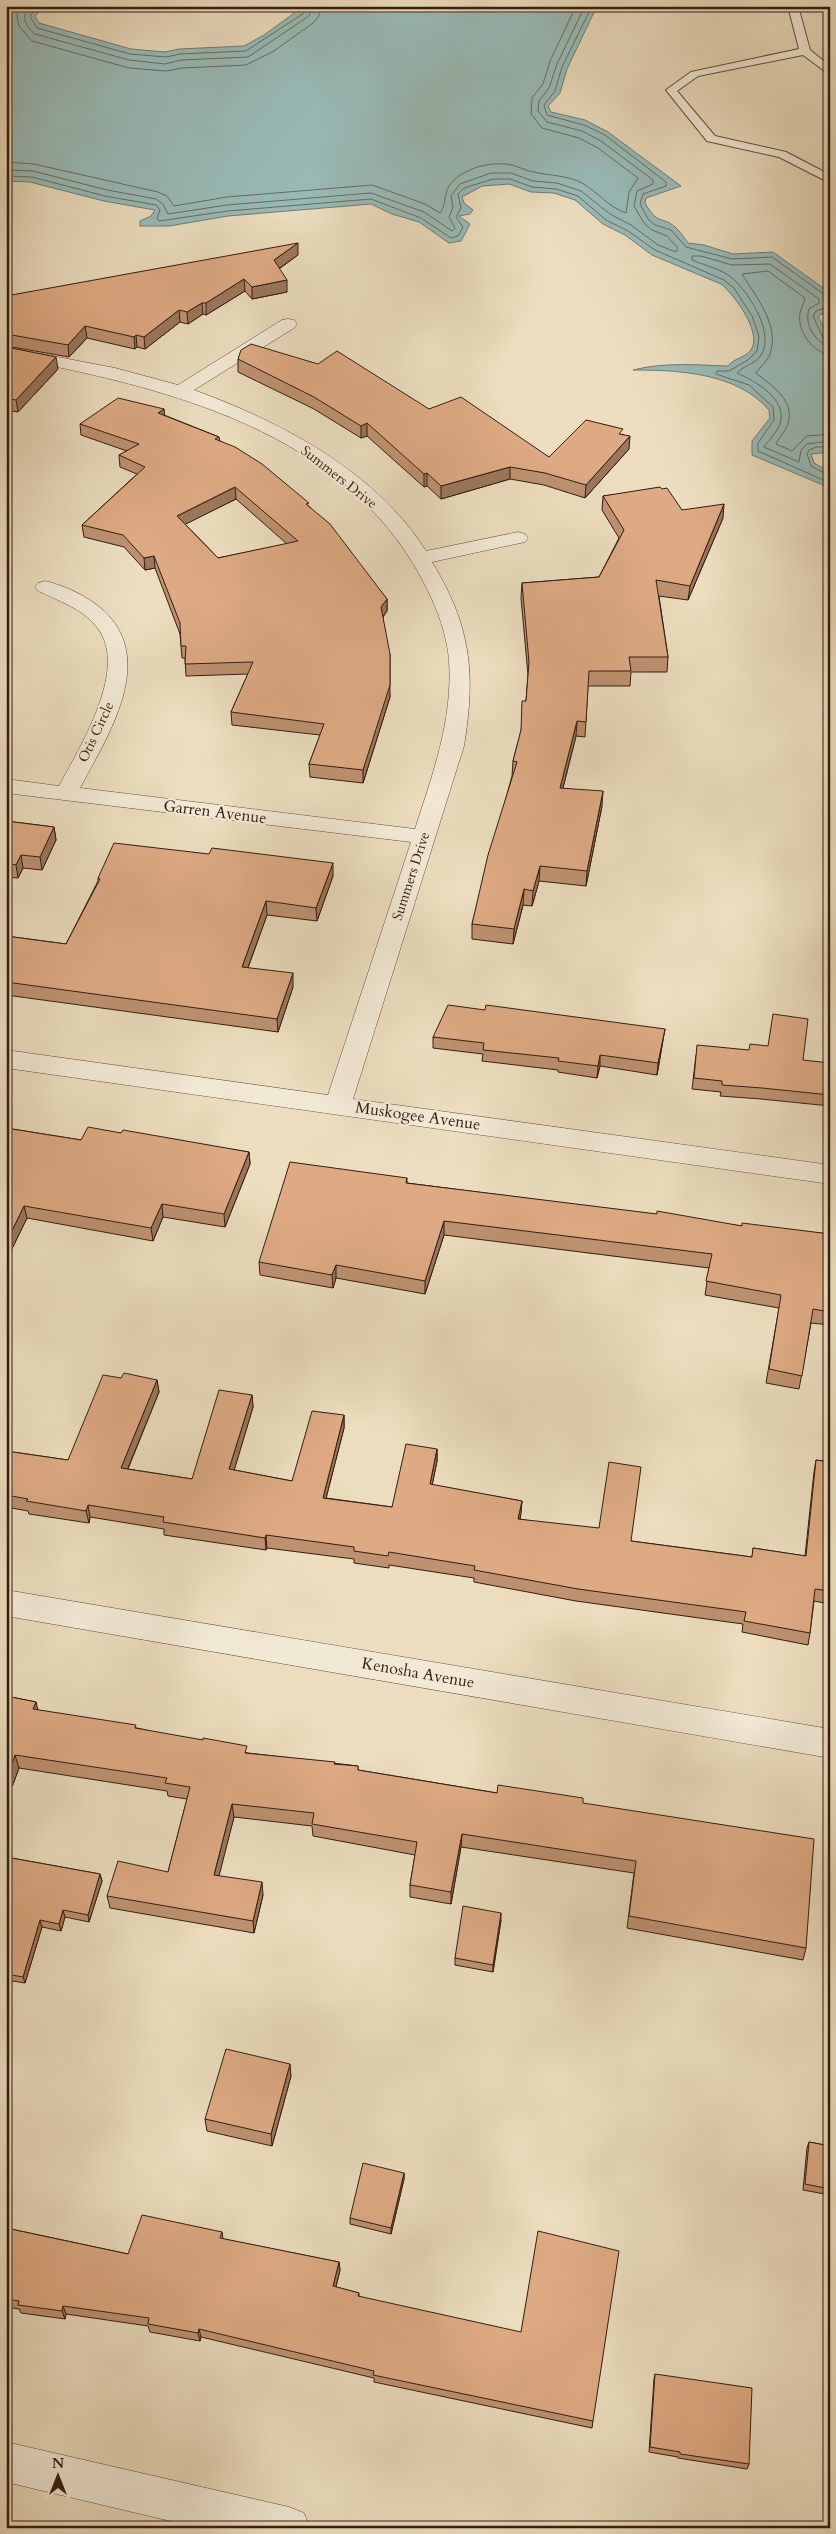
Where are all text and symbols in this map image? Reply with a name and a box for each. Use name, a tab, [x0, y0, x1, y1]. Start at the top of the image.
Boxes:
street label: Summers Drive	[297, 441, 381, 513]
street label: Otis Circle	[74, 699, 118, 765]
street label: Garren Avenue	[162, 795, 268, 829]
street label: Summers Drive	[388, 829, 434, 923]
street label: Muskogee Avenue	[354, 1096, 482, 1136]
street label: Kenosha Avenue	[360, 1652, 476, 1694]
north arrow	[32, 2452, 82, 2502]
text: N	[52, 2454, 64, 2473]

